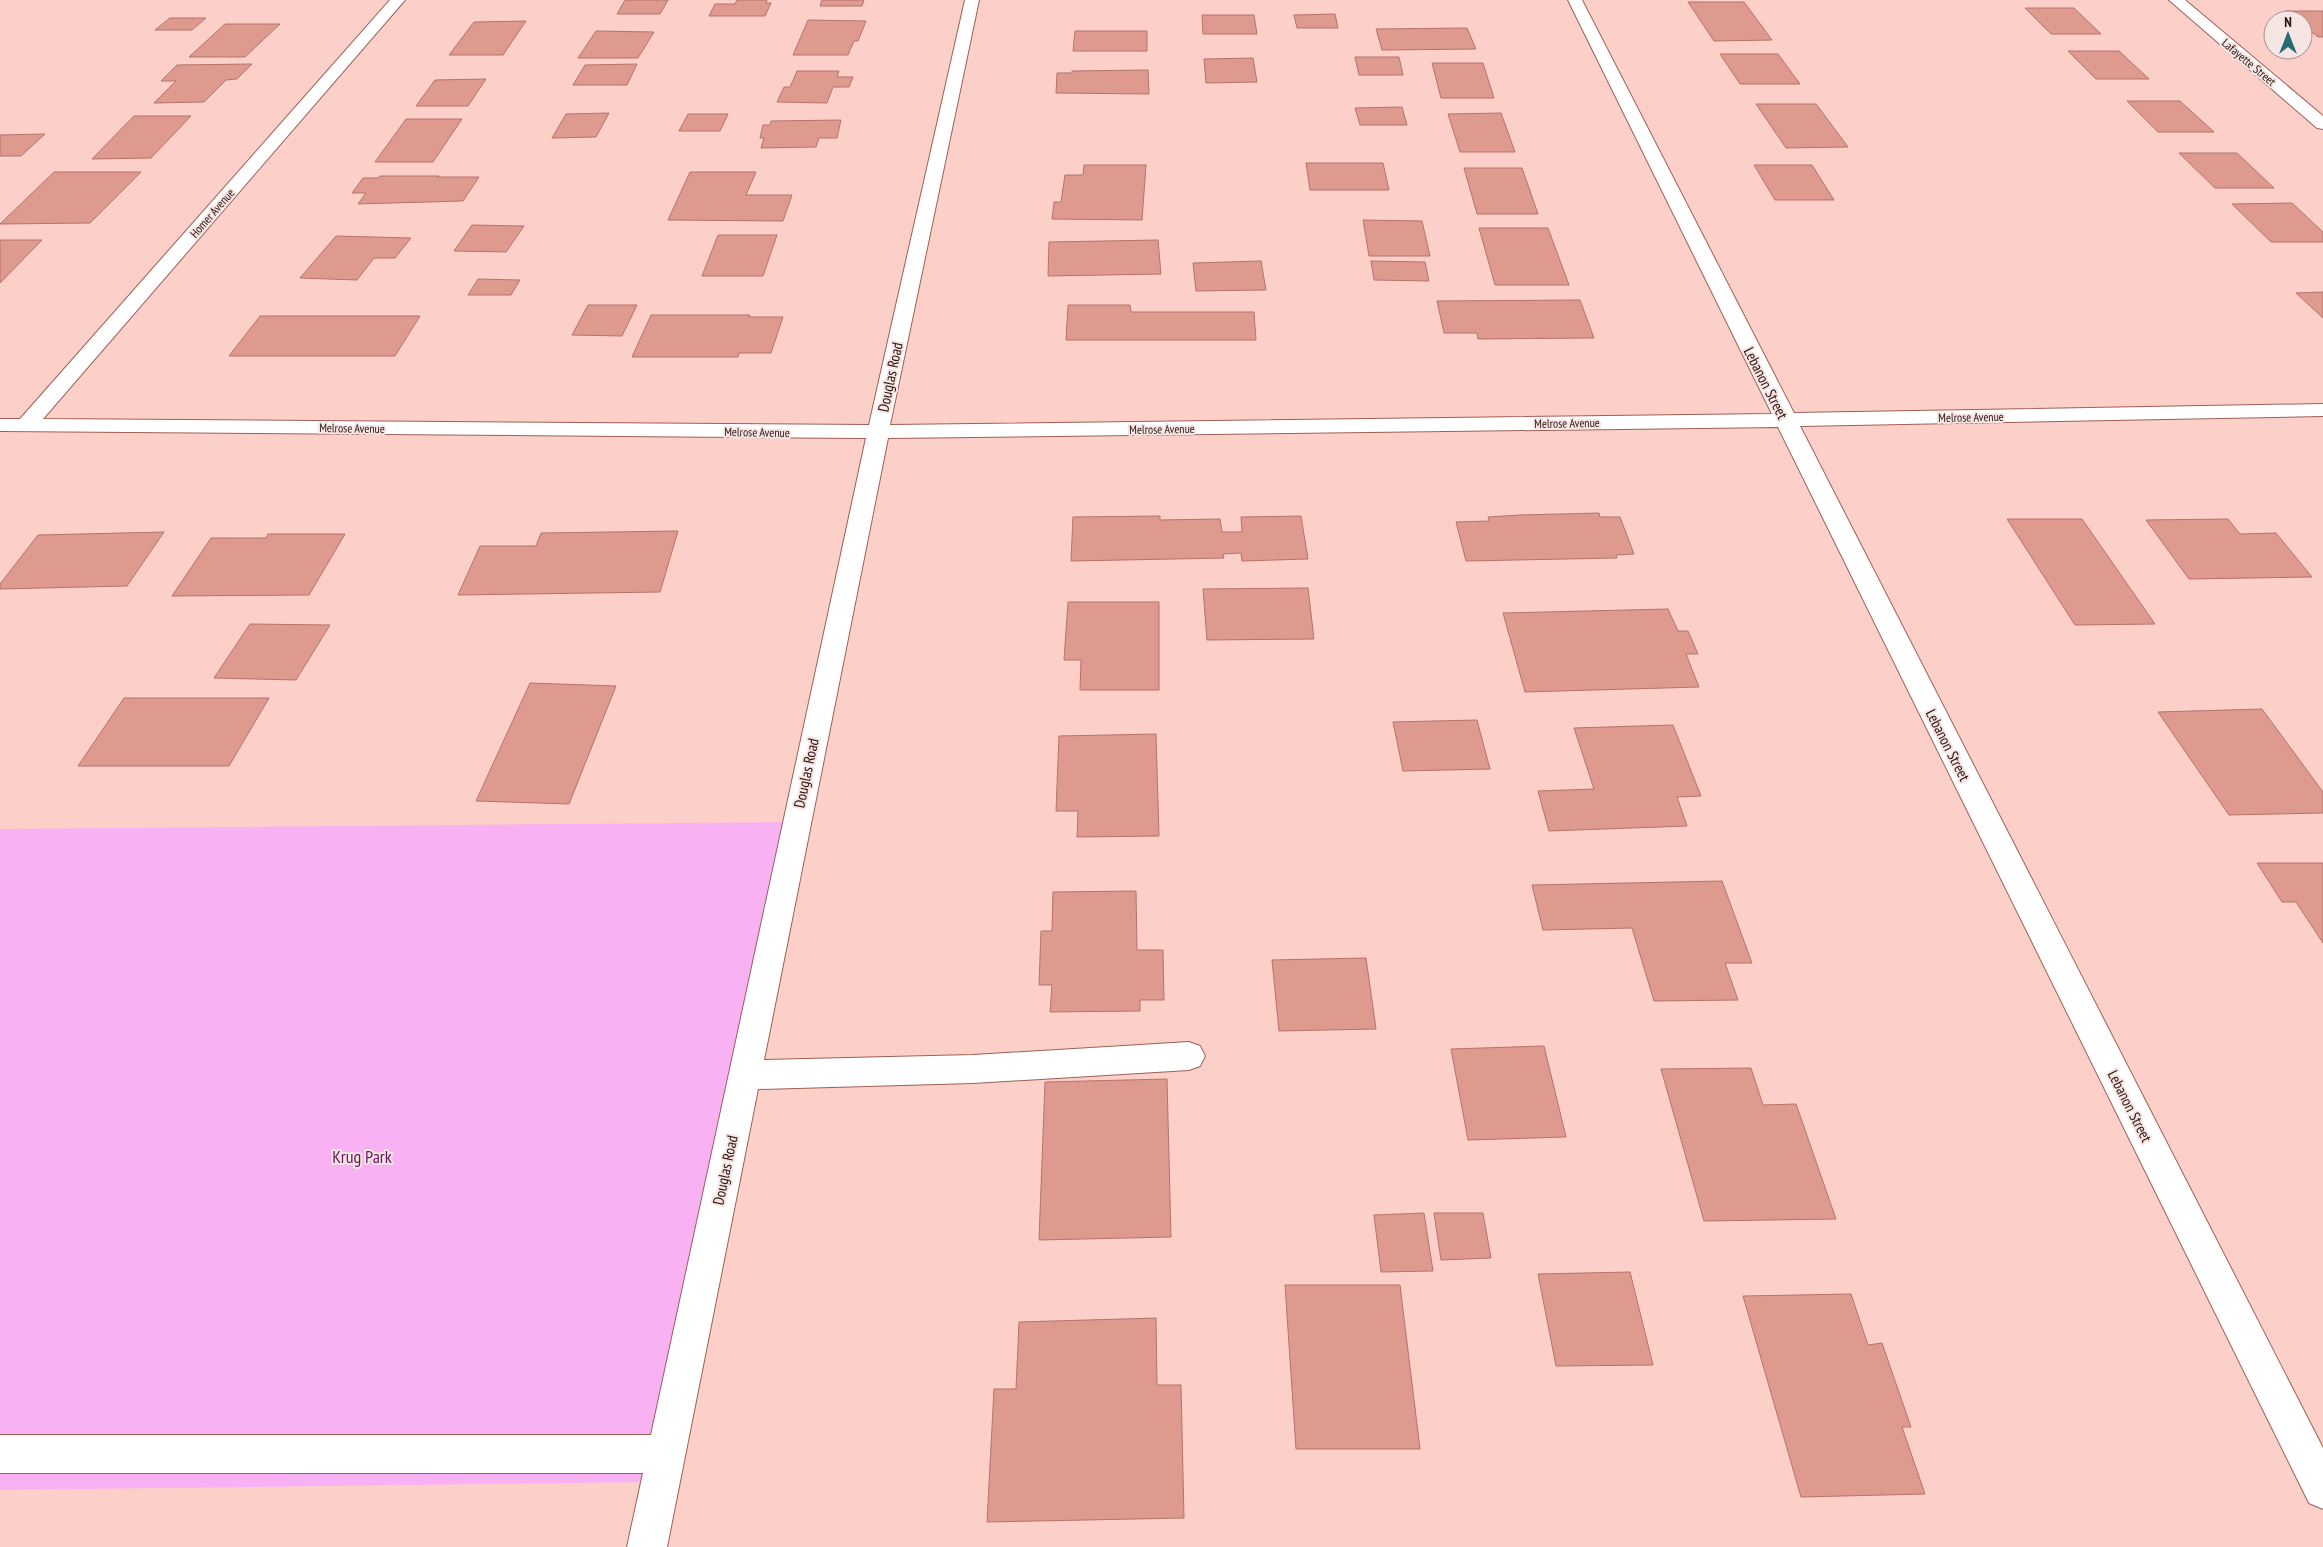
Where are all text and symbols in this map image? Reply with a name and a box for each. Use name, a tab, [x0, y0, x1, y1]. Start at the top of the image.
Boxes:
north arrow	[2263, 10, 2313, 60]
text: N	[2284, 13, 2292, 31]
street label: Lafayette Street	[2219, 35, 2280, 89]
street label: Homer Avenue	[187, 185, 237, 241]
street label: Douglas Road	[873, 340, 907, 414]
street label: Lebanon Street	[1740, 344, 1792, 422]
street label: Melrose Avenue	[1938, 409, 2004, 425]
street label: Melrose Avenue	[1534, 415, 1600, 431]
street label: Melrose Avenue	[319, 420, 385, 436]
street label: Melrose Avenue	[1129, 421, 1195, 437]
street label: Melrose Avenue	[724, 424, 790, 440]
street label: Lebanon Street	[1922, 706, 1974, 784]
street label: Douglas Road	[789, 736, 823, 810]
street label: Lebanon Street	[2104, 1067, 2156, 1145]
street label: Douglas Road	[708, 1133, 742, 1207]
park label: Krug Park	[332, 1145, 392, 1168]

